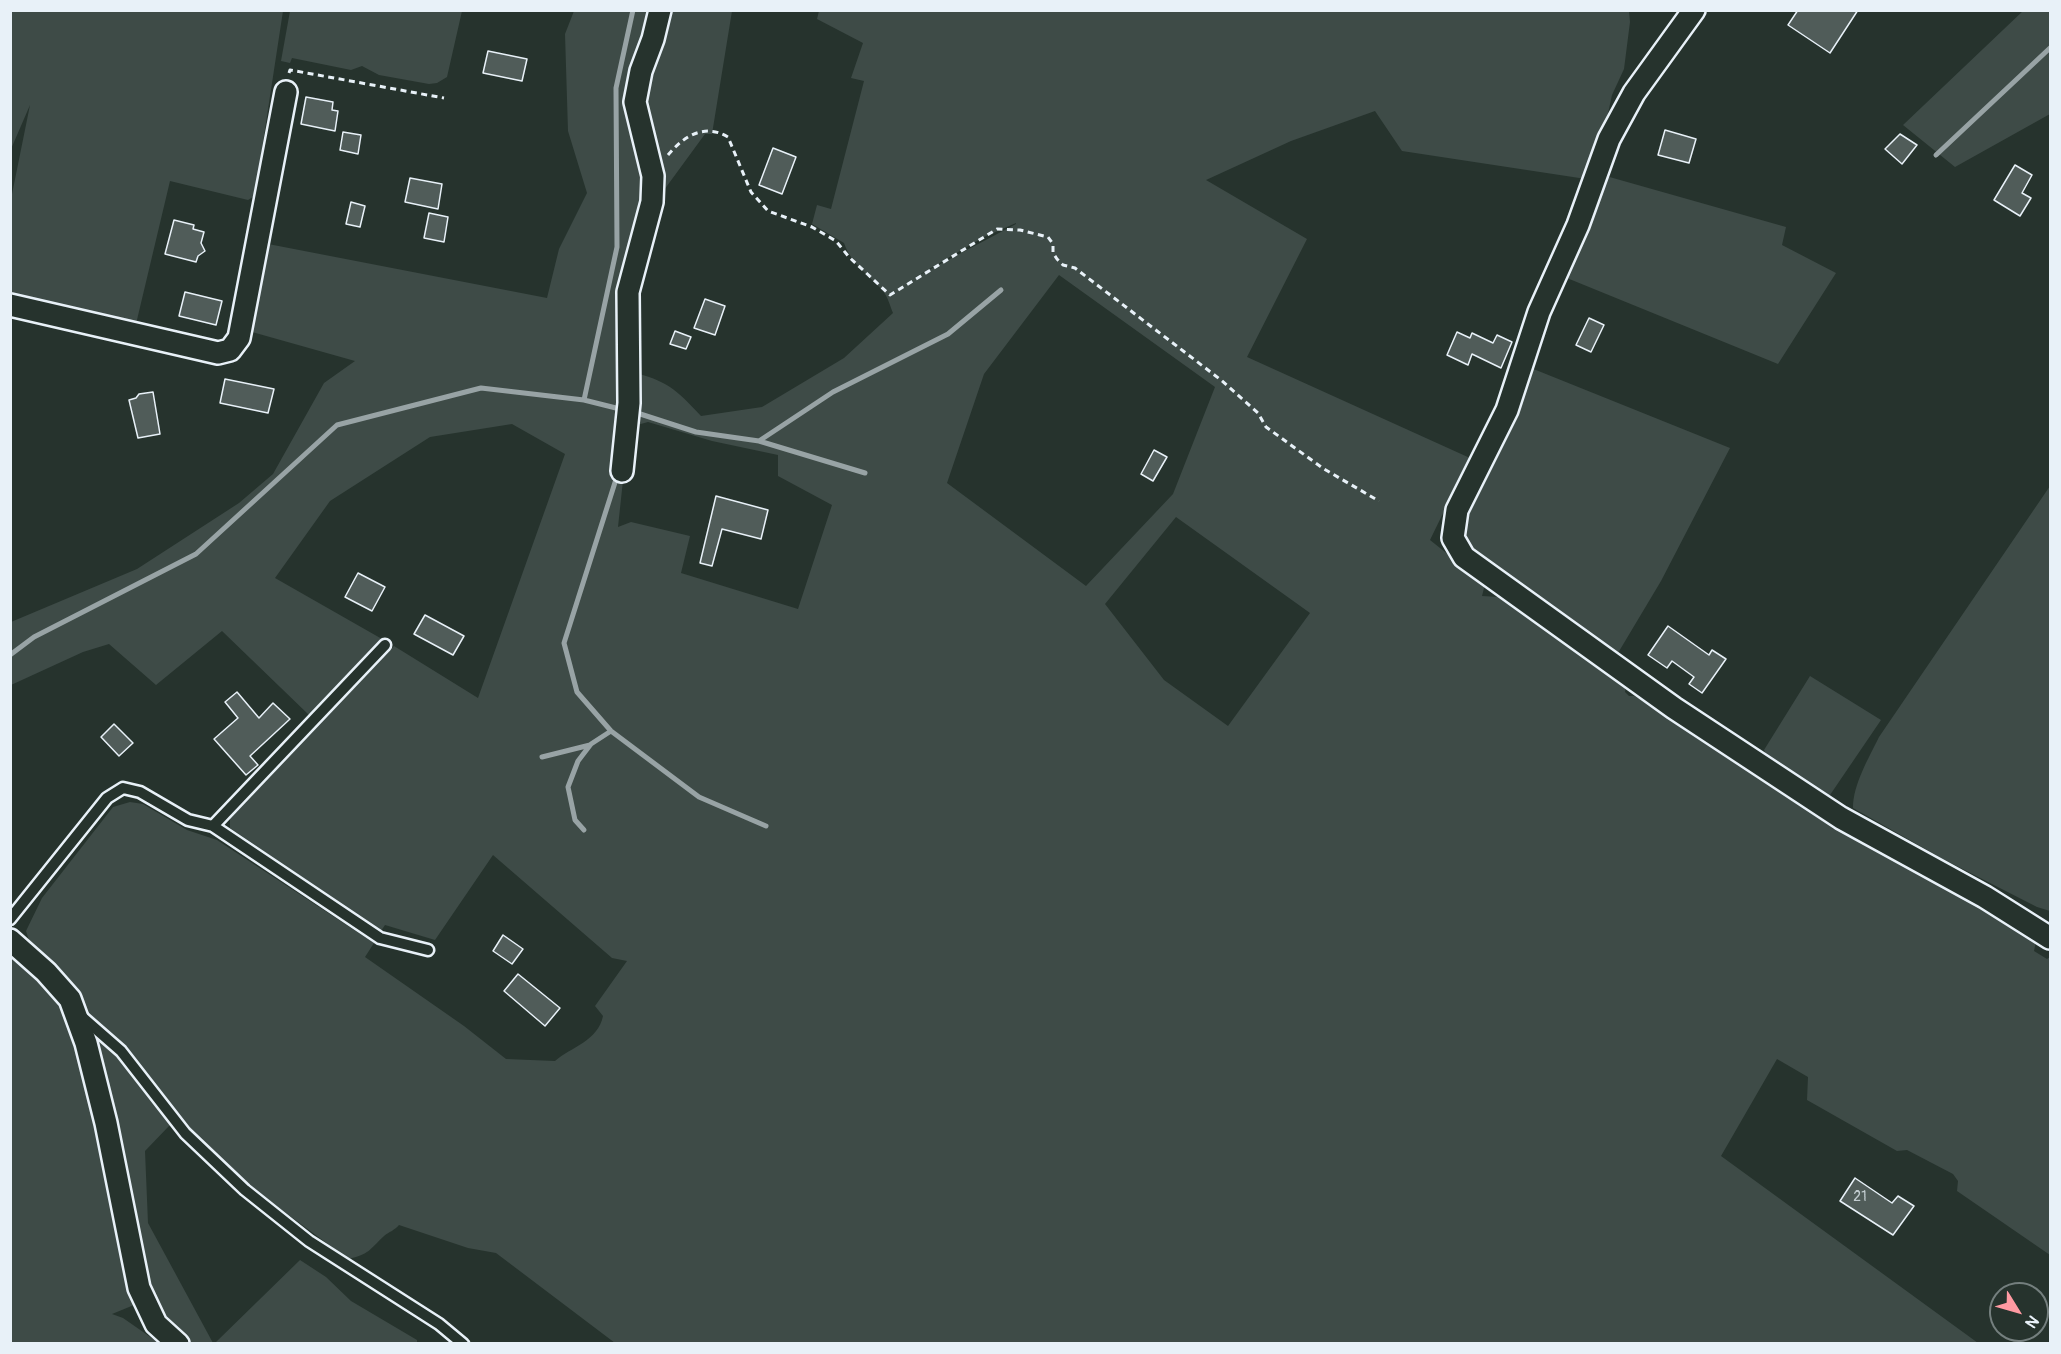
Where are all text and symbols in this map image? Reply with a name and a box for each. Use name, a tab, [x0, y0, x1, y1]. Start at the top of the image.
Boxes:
house number: 21	[1853, 1189, 1867, 1205]
north arrow	[1989, 1282, 2049, 1342]
text: N	[2021, 1311, 2043, 1332]

